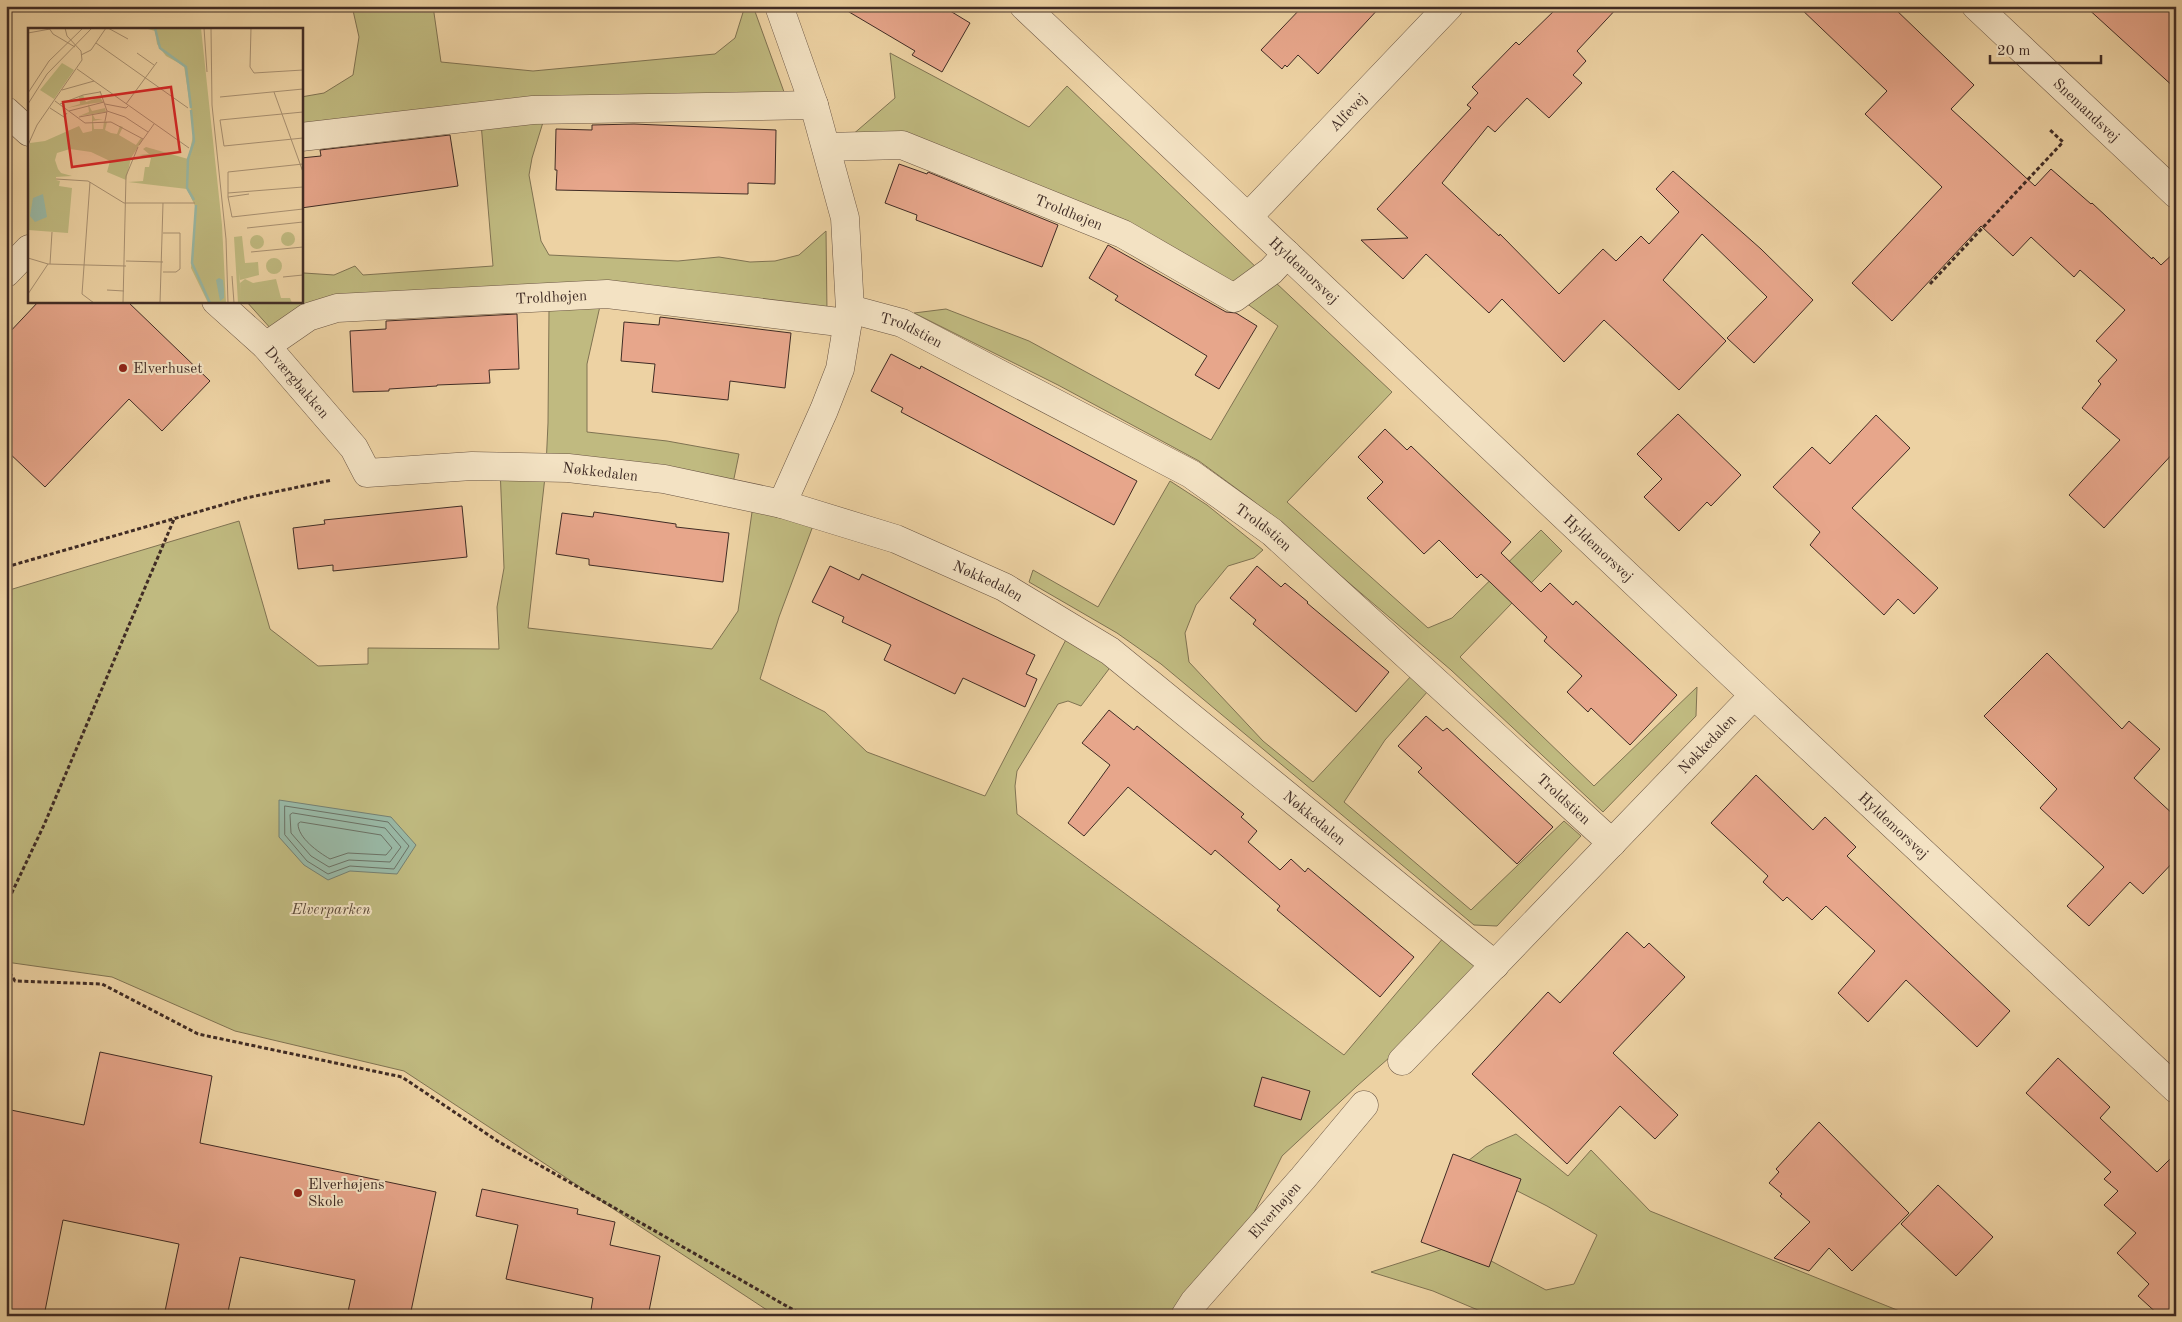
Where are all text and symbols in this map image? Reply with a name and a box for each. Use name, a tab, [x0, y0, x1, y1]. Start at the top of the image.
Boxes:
inset map	[28, 28, 302, 302]
scale bar	[1990, 32, 2101, 64]
text: 20 m	[1997, 44, 2031, 59]
street label: Snemandsvej	[2050, 77, 2122, 146]
street label: Alfevej	[1328, 91, 1371, 135]
street label: Troldhøjen	[1032, 193, 1104, 234]
street label: Hyldemorsvej	[1265, 235, 1341, 308]
street label: Troldhøjen	[515, 289, 588, 308]
street label: Troldstien	[878, 311, 944, 352]
street label: Dværgbakken	[261, 344, 331, 422]
marker: Elverhuset	[117, 362, 129, 374]
place label: Elverhuset	[133, 362, 203, 377]
street label: Nøkkedalen	[562, 461, 639, 485]
street label: Troldstien	[1232, 502, 1294, 555]
street label: Hyldemorsvej	[1560, 513, 1635, 586]
street label: Nøkkedalen	[950, 559, 1025, 605]
street label: Nøkkedalen	[1676, 712, 1740, 777]
street label: Troldstien	[1533, 772, 1593, 828]
street label: Nøkkedalen	[1280, 789, 1348, 849]
street label: Hyldemorsvej	[1855, 791, 1931, 863]
park label: Elverparken	[290, 903, 371, 918]
place label: Elverhøjens Skole	[308, 1178, 385, 1210]
street label: Elverhøjen	[1247, 1180, 1305, 1242]
marker: Elverhøjens Skole	[292, 1187, 304, 1199]

